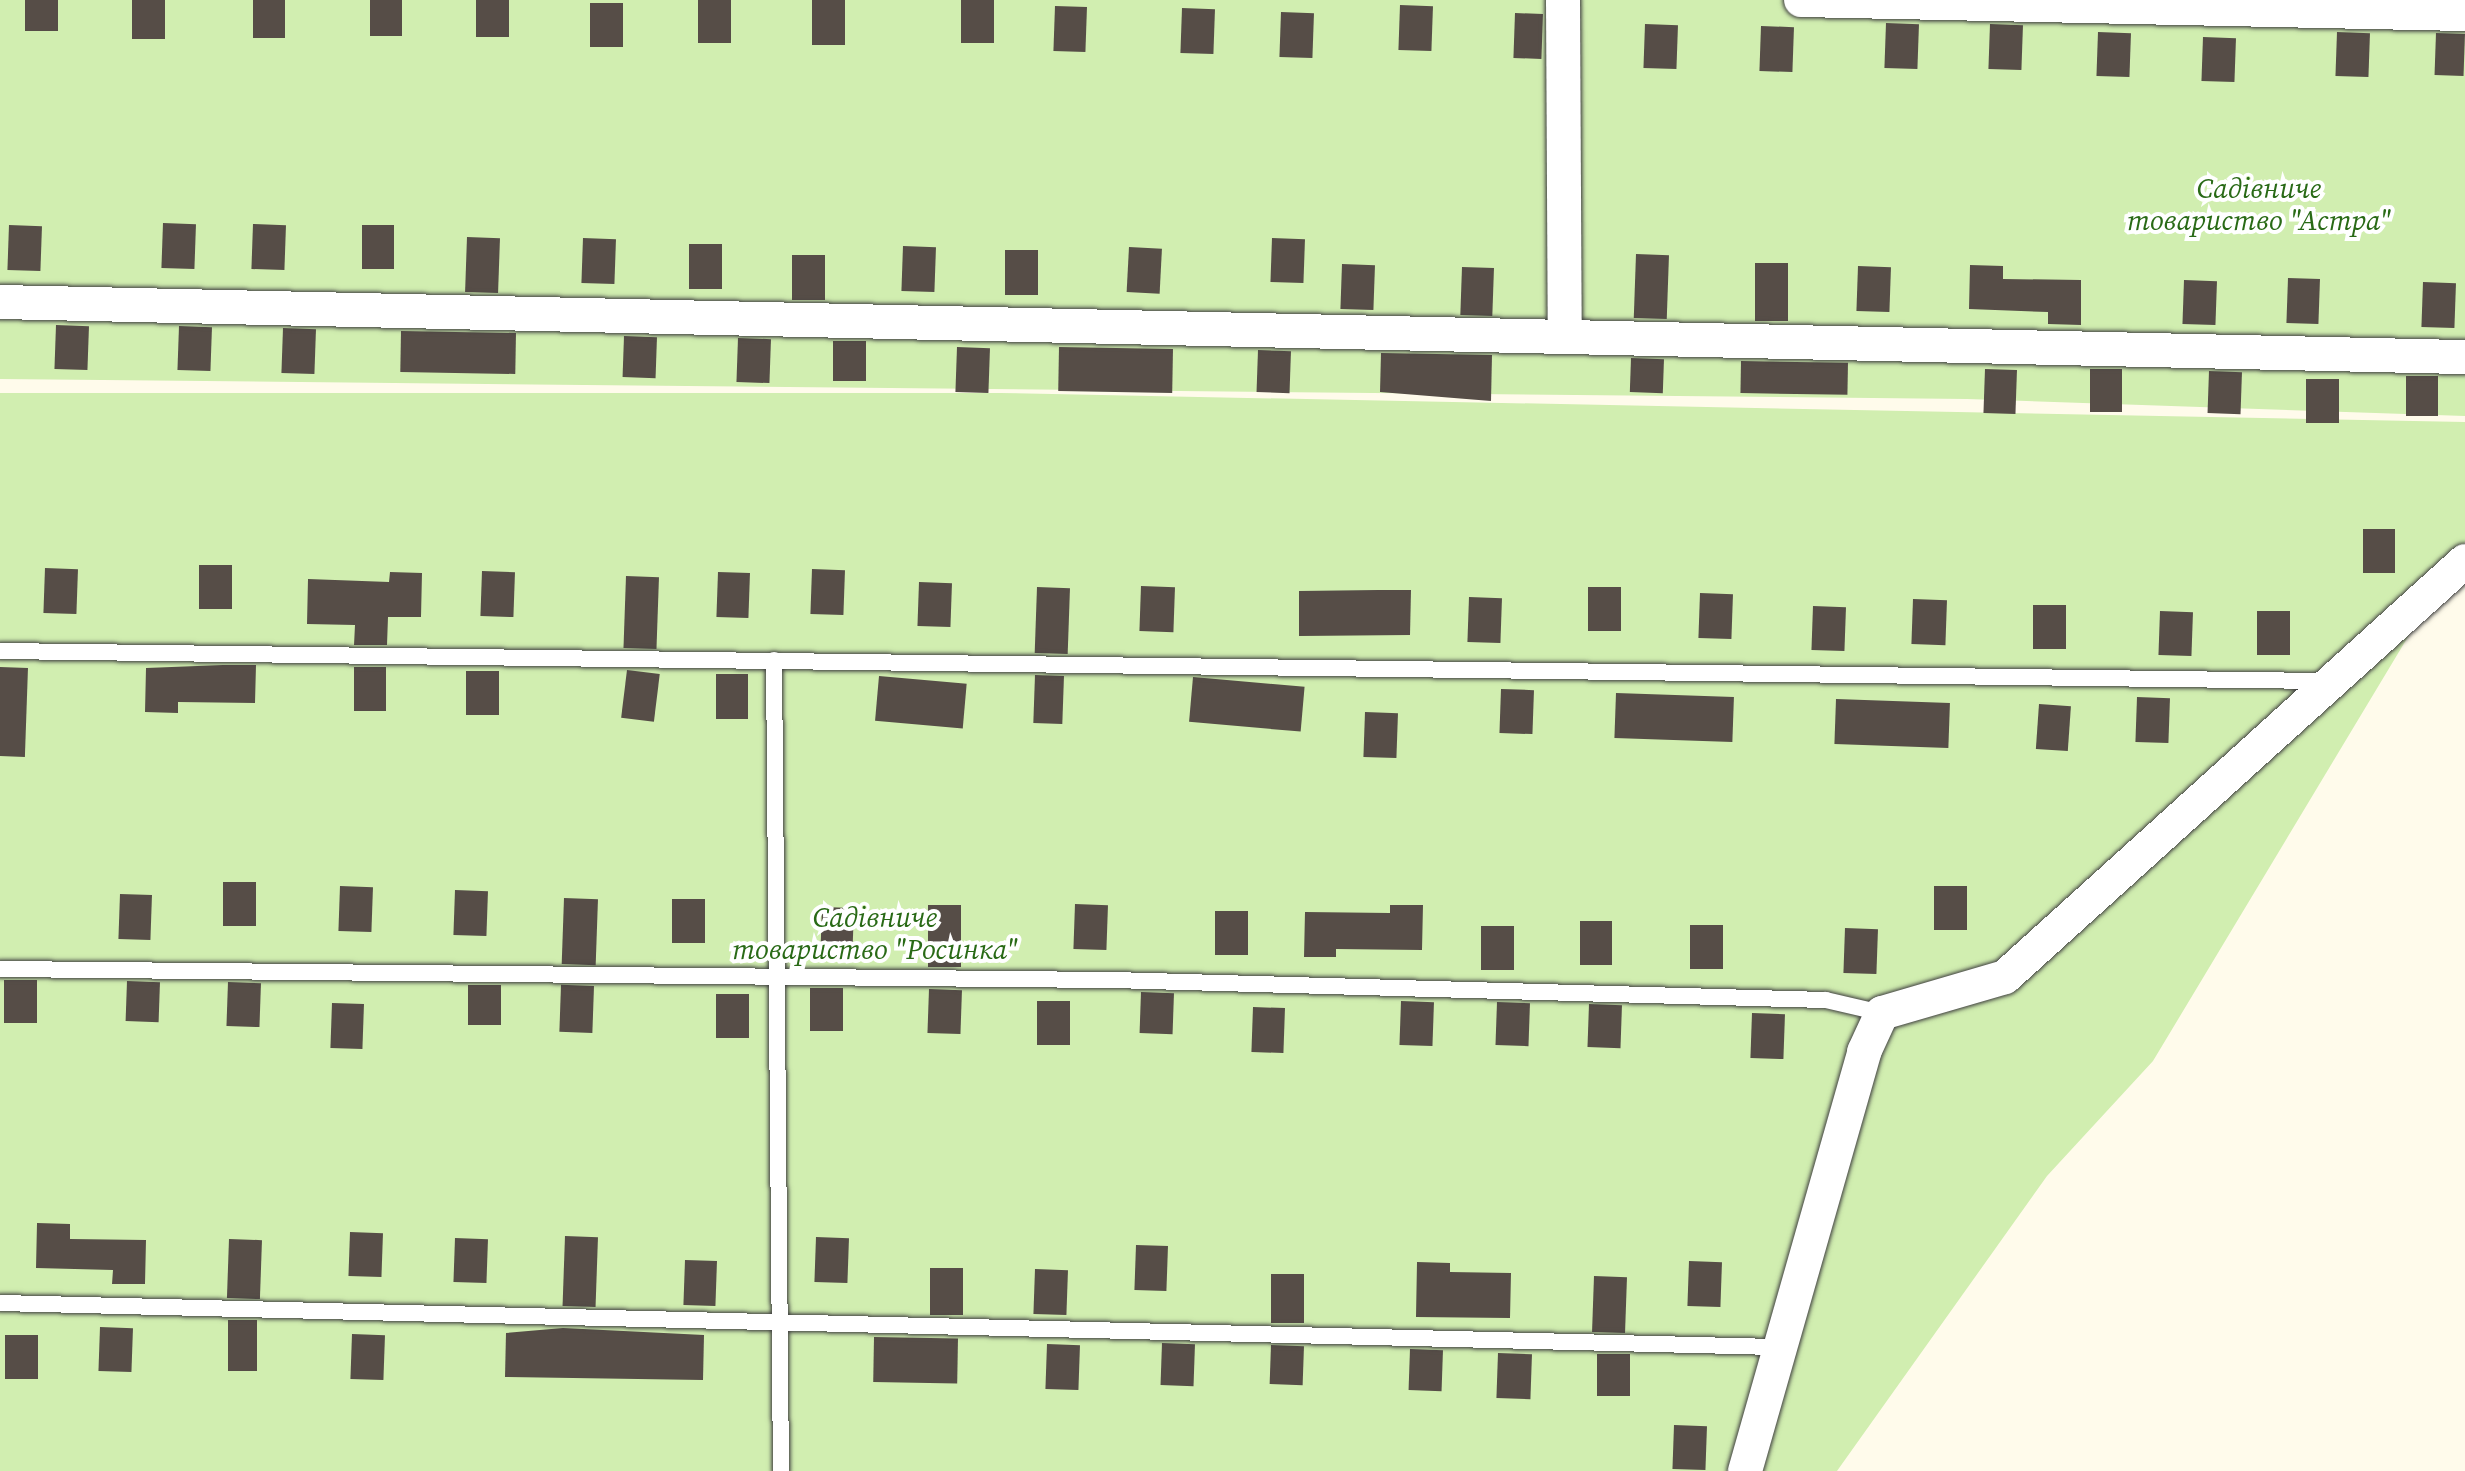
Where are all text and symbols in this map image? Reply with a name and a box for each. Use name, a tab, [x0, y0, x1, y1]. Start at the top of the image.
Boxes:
park label: Садівниче товариство "Астра"	[2127, 171, 2391, 237]
park label: Садівниче товариство "Росинка"	[732, 900, 1018, 966]

